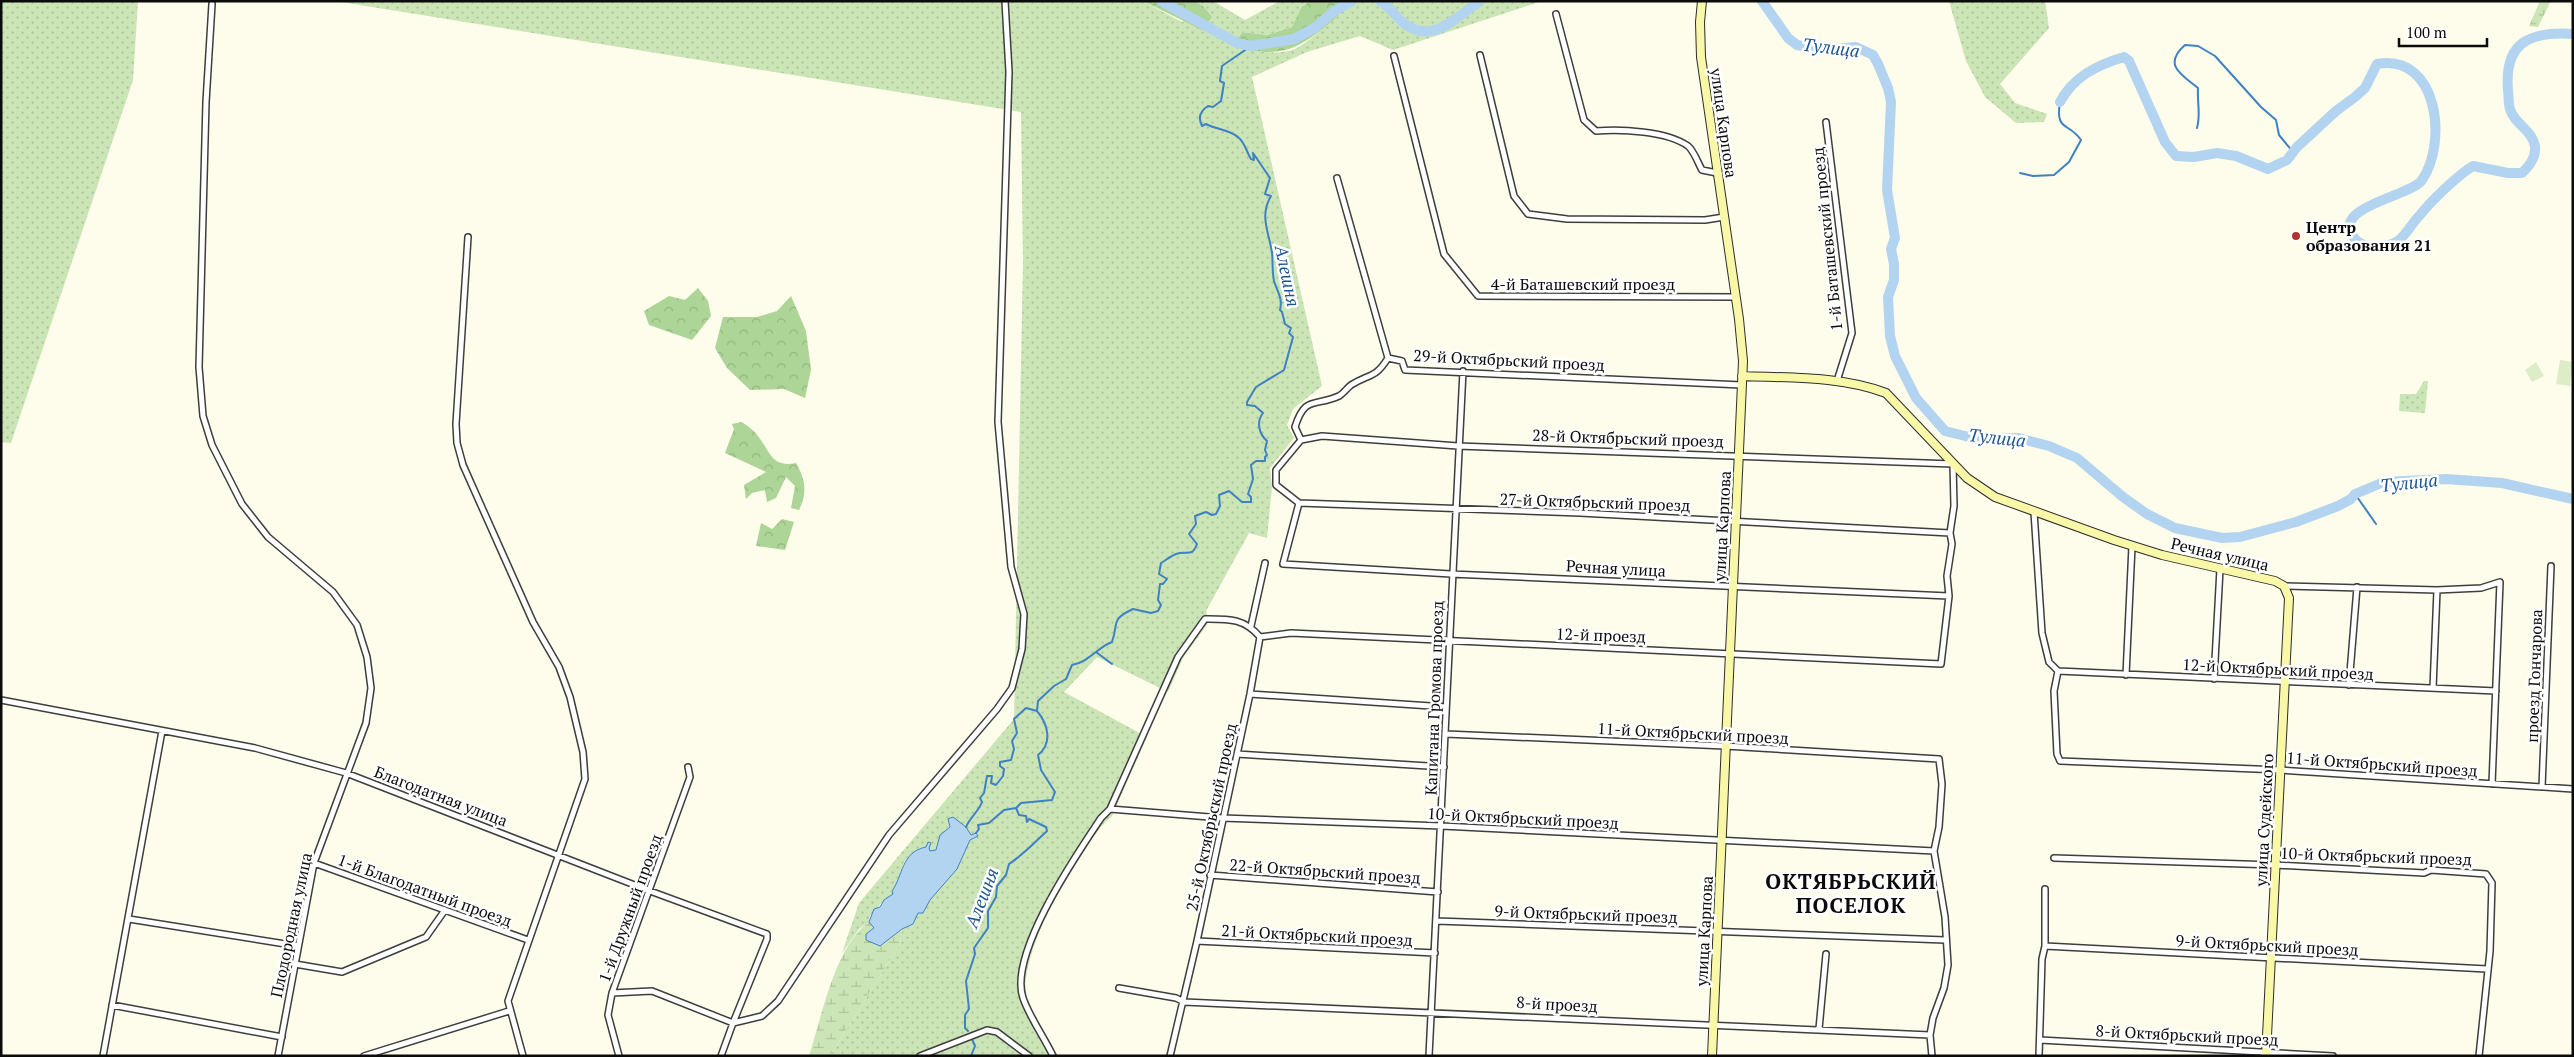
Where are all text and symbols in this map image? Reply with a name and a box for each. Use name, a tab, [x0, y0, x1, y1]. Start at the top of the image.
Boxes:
scale bar	[2399, 15, 2486, 47]
text: 100 m	[2406, 22, 2447, 42]
water label: Тулица	[1801, 32, 1861, 62]
street label: улица Карпова	[1705, 66, 1743, 179]
street label: 1-й Баташевский проезд	[1806, 146, 1848, 332]
place label: Центр образования 21	[2306, 216, 2432, 256]
marker: Центр образования 21	[2290, 230, 2302, 242]
water label: Алешня	[1270, 242, 1306, 309]
street label: 4-й Баташевский проезд	[1491, 273, 1675, 295]
street label: 29-й Октябрьский проезд	[1413, 344, 1605, 376]
water label: Тулица	[1967, 422, 2027, 452]
street label: 28-й Октябрьский проезд	[1532, 424, 1724, 452]
water label: Тулица	[2379, 467, 2439, 497]
street label: улица Карпова	[1708, 470, 1736, 583]
street label: 27-й Октябрьский проезд	[1499, 488, 1691, 516]
street label: Речная улица	[2169, 532, 2271, 576]
street label: Речная улица	[1565, 554, 1667, 582]
street label: Капитана Громова проезд	[1420, 600, 1448, 796]
street label: проезд Гончарова	[2521, 609, 2547, 743]
street label: 12-й проезд	[1556, 622, 1646, 648]
street label: 12-й Октябрьский проезд	[2182, 653, 2374, 685]
street label: 11-й Октябрьский проезд	[1597, 717, 1789, 749]
street label: 25-й Октябрьский проезд	[1180, 721, 1242, 913]
street label: 11-й Октябрьский проезд	[2286, 746, 2478, 782]
street label: улица Судейского	[2249, 753, 2278, 888]
street label: Благодатная улица	[371, 760, 511, 832]
street label: 10-й Октябрьский проезд	[1427, 802, 1619, 834]
street label: 1-й Дружный проезд	[593, 831, 667, 985]
street label: 10-й Октябрьский проезд	[2280, 842, 2472, 870]
street label: 1-й Благодатный проезд	[335, 848, 515, 932]
street label: Плодородная улица	[265, 850, 317, 1000]
street label: 22-й Октябрьский проезд	[1229, 853, 1421, 889]
water label: Алешня	[958, 864, 1003, 932]
district label: ОКТЯБРЬСКИЙ ПОСЕЛОК	[1765, 867, 1937, 919]
street label: улица Карпова	[1690, 875, 1718, 988]
street label: 9-й Октябрьский проезд	[1494, 900, 1678, 928]
street label: 21-й Октябрьский проезд	[1221, 919, 1413, 951]
street label: 9-й Октябрьский проезд	[2175, 929, 2359, 961]
street label: 8-й проезд	[1516, 991, 1598, 1017]
street label: 8-й Октябрьский проезд	[2095, 1019, 2279, 1051]

